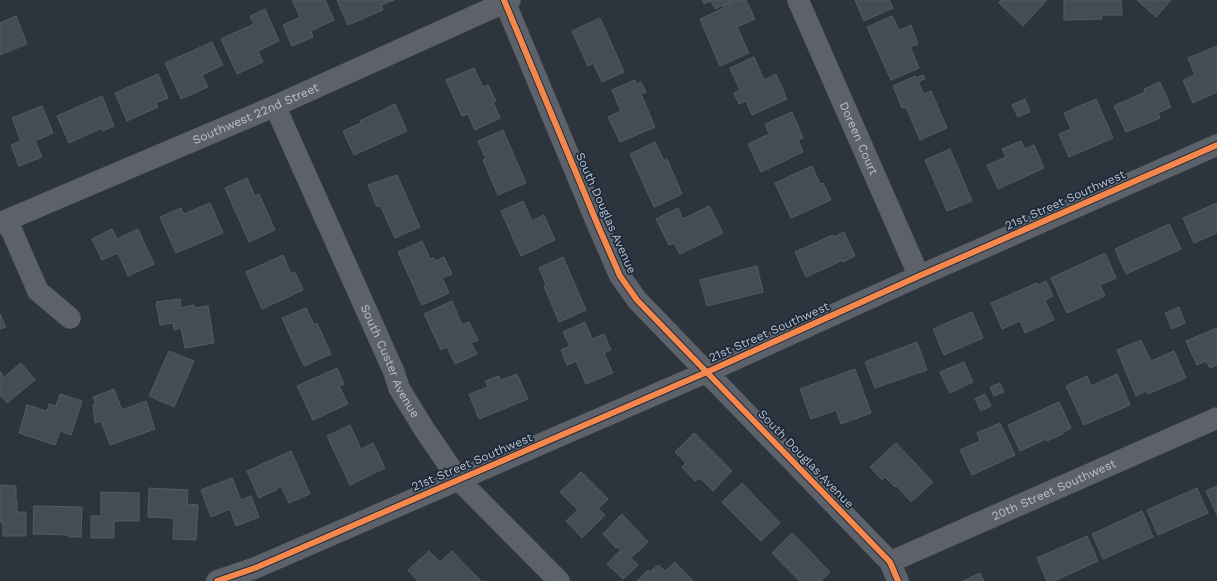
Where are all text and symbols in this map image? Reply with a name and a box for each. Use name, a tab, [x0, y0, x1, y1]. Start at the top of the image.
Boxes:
street label: Southwest 22nd Street	[190, 80, 321, 147]
street label: Doreen Court	[836, 100, 881, 177]
street label: South Douglas Avenue	[573, 150, 639, 276]
street label: 21st Street Southwest	[1003, 167, 1127, 233]
street label: 21st Street Southwest	[707, 299, 831, 365]
street label: South Custer Avenue	[358, 302, 423, 420]
street label: South Douglas Avenue	[755, 407, 857, 511]
street label: 21st Street Southwest	[409, 430, 535, 494]
street label: 20th Street Southwest	[990, 456, 1118, 523]

